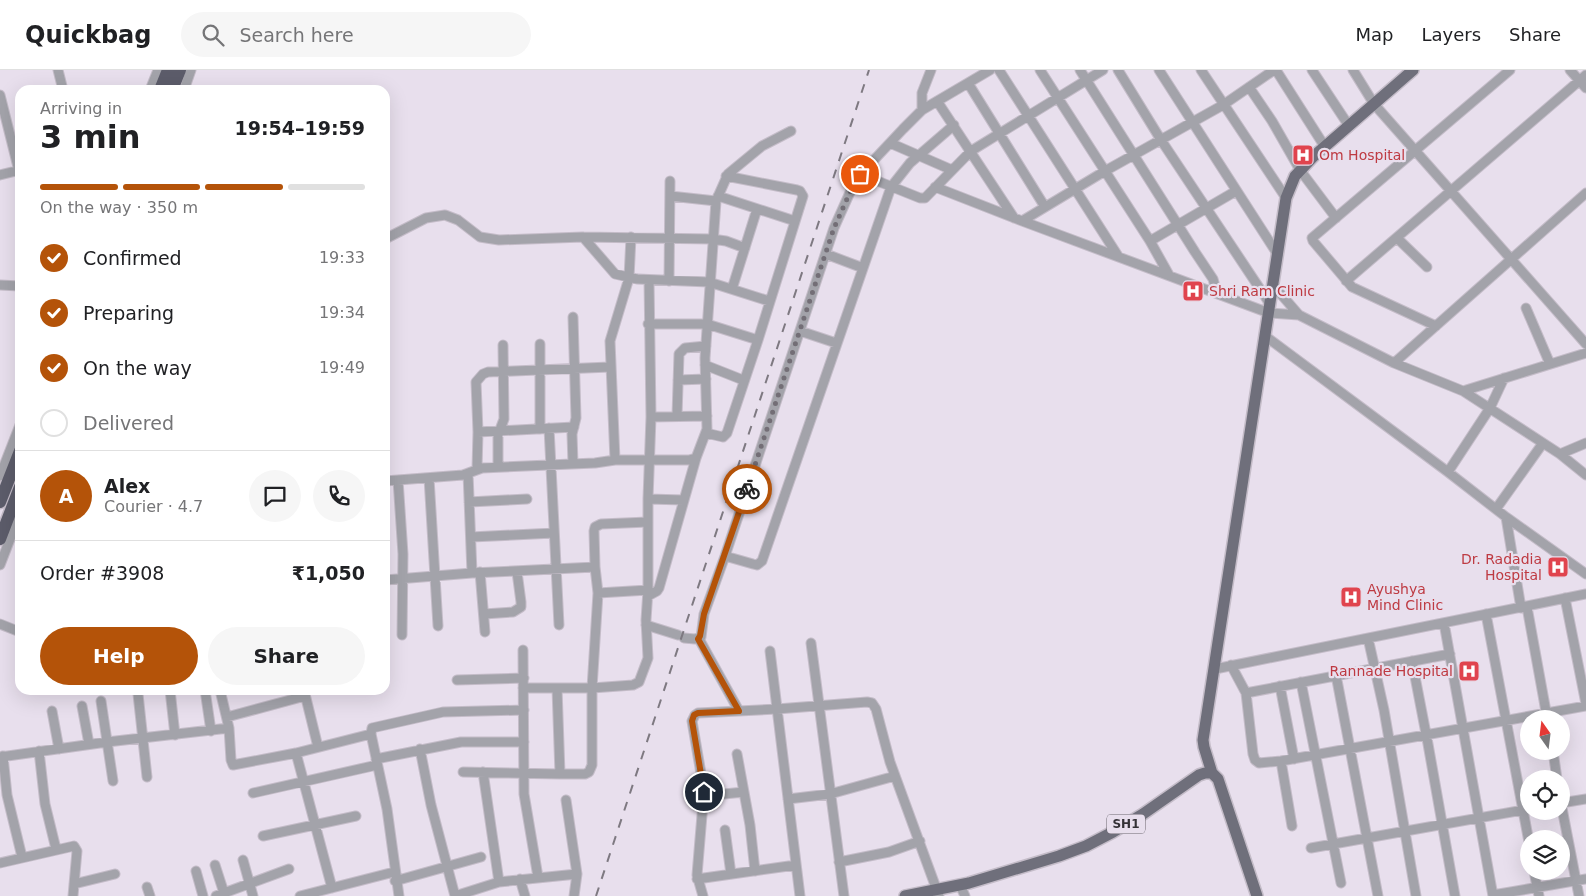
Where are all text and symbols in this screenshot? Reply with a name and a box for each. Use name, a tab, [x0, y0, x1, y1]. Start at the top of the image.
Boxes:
search box	[181, 12, 531, 57]
text: Quickbag	[25, 21, 151, 49]
icon: search	[199, 21, 227, 49]
text: Search here	[239, 24, 354, 46]
text: Map	[1355, 24, 1393, 45]
text: Layers	[1421, 24, 1481, 45]
text: Share	[1509, 24, 1561, 45]
text: Arriving in	[40, 99, 122, 118]
text: 19:54–19:59	[235, 117, 365, 139]
text: 3 min	[40, 118, 141, 156]
hospital icon: Om Hospital	[1291, 143, 1315, 167]
place label: Om Hospital	[1319, 147, 1405, 163]
pin	[839, 153, 881, 195]
icon: bag	[846, 160, 874, 188]
text: On the way · 350 m	[40, 198, 198, 217]
icon: check	[40, 244, 68, 272]
text: Confirmed	[83, 247, 182, 269]
text: 19:33	[319, 248, 365, 267]
hospital icon: Shri Ram Clinic	[1181, 279, 1205, 303]
place label: Shri Ram Clinic	[1209, 283, 1315, 299]
icon: check	[40, 299, 68, 327]
text: Preparing	[83, 302, 174, 324]
text: 19:34	[319, 303, 365, 322]
icon: check	[40, 354, 68, 382]
text: On the way	[83, 357, 192, 379]
text: 19:49	[319, 358, 365, 377]
text: Delivered	[83, 412, 174, 434]
courier	[722, 464, 772, 514]
button: chat	[249, 470, 301, 522]
button: phone	[313, 470, 365, 522]
text: Alex	[104, 475, 150, 497]
icon: bike	[733, 475, 761, 503]
text: A	[59, 485, 73, 507]
text: Courier · 4.7	[104, 497, 203, 516]
place label: Dr. Radadia Hospital	[1461, 551, 1542, 583]
hospital icon: Dr. Radadia Hospital	[1546, 555, 1570, 579]
text: Order #3908	[40, 562, 164, 584]
text: ₹1,050	[292, 562, 365, 584]
place label: Ayushya Mind Clinic	[1367, 581, 1443, 613]
hospital icon: Ayushya Mind Clinic	[1339, 585, 1363, 609]
button: Help	[40, 627, 198, 685]
button: Share	[208, 627, 365, 685]
hospital icon: Rannade Hospital	[1457, 659, 1481, 683]
place label: Rannade Hospital	[1330, 663, 1453, 679]
north arrow	[1520, 710, 1570, 760]
map controls	[1520, 710, 1570, 880]
button: locate	[1520, 770, 1570, 820]
pin	[683, 771, 725, 813]
icon: home	[690, 778, 718, 806]
road number: SH1	[1107, 814, 1145, 834]
button: layers	[1520, 830, 1570, 880]

